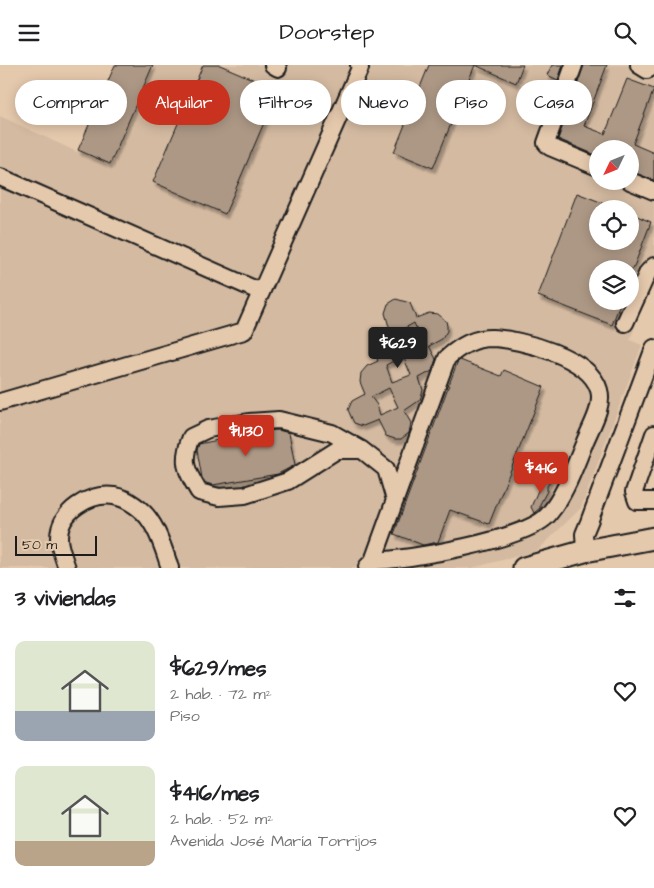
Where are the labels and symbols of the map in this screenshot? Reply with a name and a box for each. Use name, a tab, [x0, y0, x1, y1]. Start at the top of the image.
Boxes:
north arrow	[589, 140, 639, 190]
pin: $629	[368, 327, 428, 369]
pin: $1,130	[205, 415, 287, 457]
pin: $416	[511, 451, 571, 494]
scale bar	[15, 533, 98, 556]

